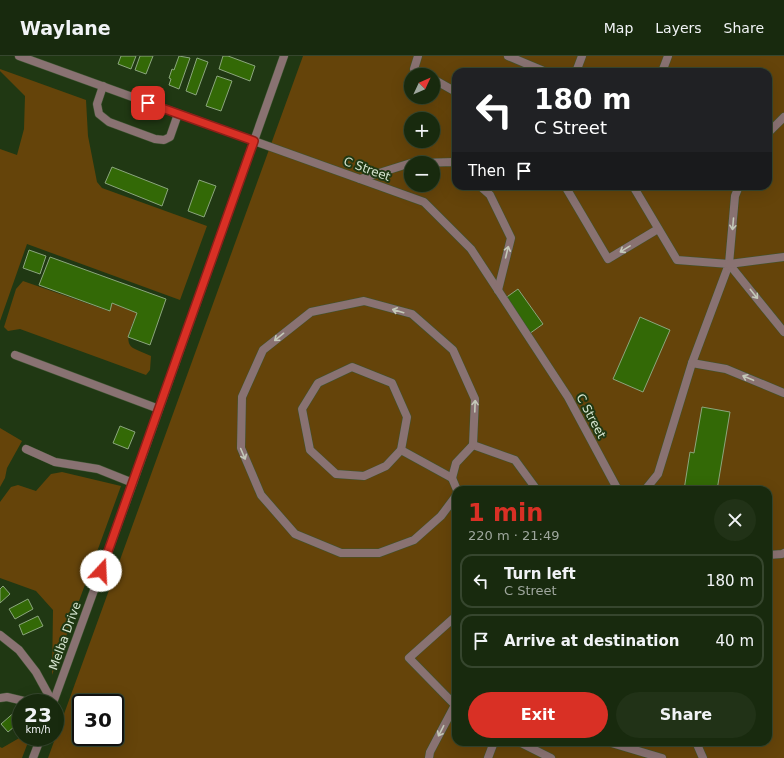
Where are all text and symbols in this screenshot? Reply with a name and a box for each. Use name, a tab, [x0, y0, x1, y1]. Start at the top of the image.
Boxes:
text: Waylane	[20, 17, 111, 39]
text: Map	[604, 20, 633, 36]
text: Layers	[655, 20, 702, 36]
text: Share	[724, 20, 764, 36]
north arrow	[404, 68, 440, 104]
map controls	[404, 68, 440, 192]
text: 180 m	[534, 83, 631, 116]
icon: left	[468, 84, 520, 136]
pin	[131, 86, 165, 120]
icon: arrive	[137, 92, 159, 114]
button: +	[404, 112, 440, 148]
text: C Street	[534, 117, 607, 138]
street label: C Street	[342, 154, 393, 184]
button: −	[404, 156, 440, 192]
icon: arrive	[513, 160, 535, 182]
text: Then	[468, 162, 505, 180]
one-way arrow	[729, 217, 736, 230]
one-way arrow	[504, 246, 512, 259]
one-way arrow	[619, 246, 631, 254]
one-way arrow	[749, 289, 758, 299]
one-way arrow	[392, 306, 405, 314]
one-way arrow	[274, 333, 285, 342]
one-way arrow	[742, 374, 754, 382]
street label: C Street	[573, 391, 609, 441]
one-way arrow	[471, 400, 478, 413]
one-way arrow	[240, 448, 248, 460]
text: 1 min	[468, 499, 543, 527]
button: close	[714, 499, 756, 541]
text: 220 m · 21:49	[468, 528, 559, 543]
position arrow	[80, 550, 122, 592]
text: Turn left	[504, 565, 576, 583]
icon: left	[470, 570, 492, 592]
text: 180 m	[706, 572, 754, 590]
text: C Street	[504, 583, 557, 598]
street label: Melba Drive	[46, 600, 84, 672]
icon: arrive	[470, 630, 492, 652]
text: Arrive at destination	[504, 632, 679, 650]
text: 40 m	[716, 632, 754, 650]
button: Exit	[468, 692, 608, 738]
button: Share	[616, 692, 756, 738]
speed limit sign: 30	[72, 694, 124, 746]
text: 23	[24, 703, 52, 727]
text: km/h	[25, 724, 51, 735]
one-way arrow	[437, 725, 444, 737]

